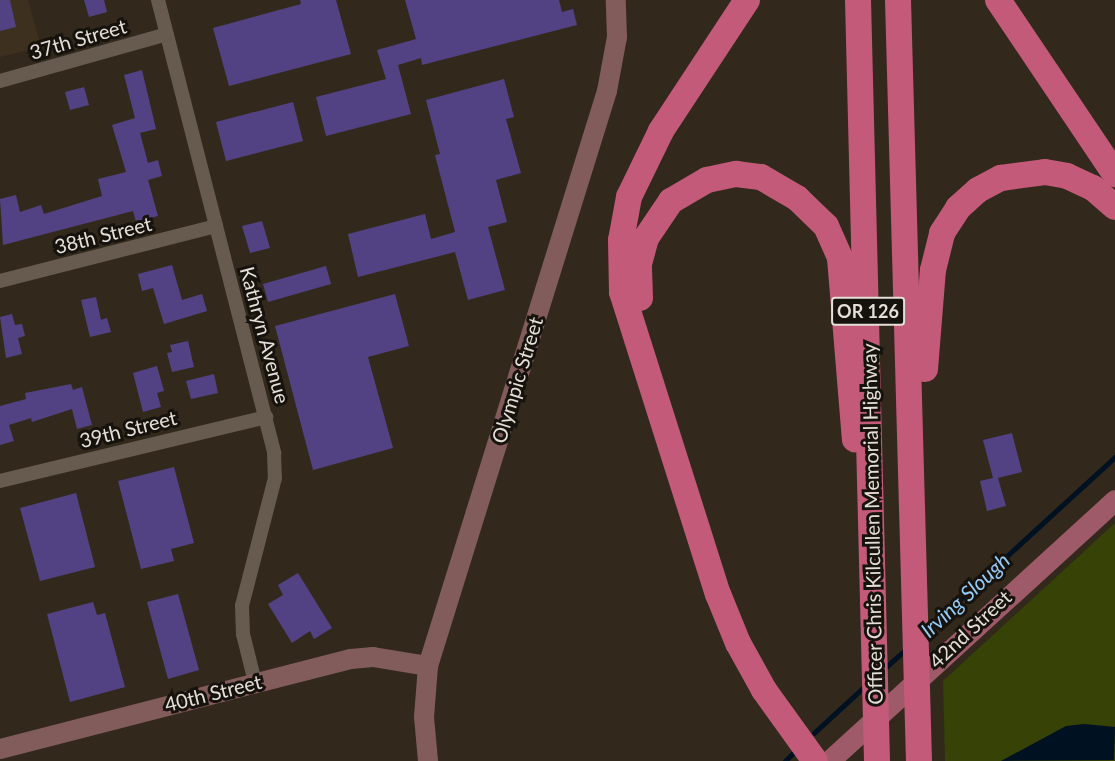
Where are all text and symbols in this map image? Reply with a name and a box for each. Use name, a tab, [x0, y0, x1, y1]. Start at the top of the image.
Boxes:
street label: 37th Street	[27, 14, 129, 64]
street label: 38th Street	[52, 211, 154, 259]
street label: Kathryn Avenue	[235, 264, 295, 406]
road number: OR 126	[830, 296, 906, 326]
street label: Olympic Street	[486, 314, 548, 446]
street label: Officer Chris Kilcullen Memorial Highway	[857, 343, 887, 705]
street label: 39th Street	[77, 405, 179, 453]
water label: Irving Slough	[915, 548, 1015, 642]
street label: 42nd Street	[924, 585, 1016, 673]
street label: 40th Street	[162, 669, 264, 717]

